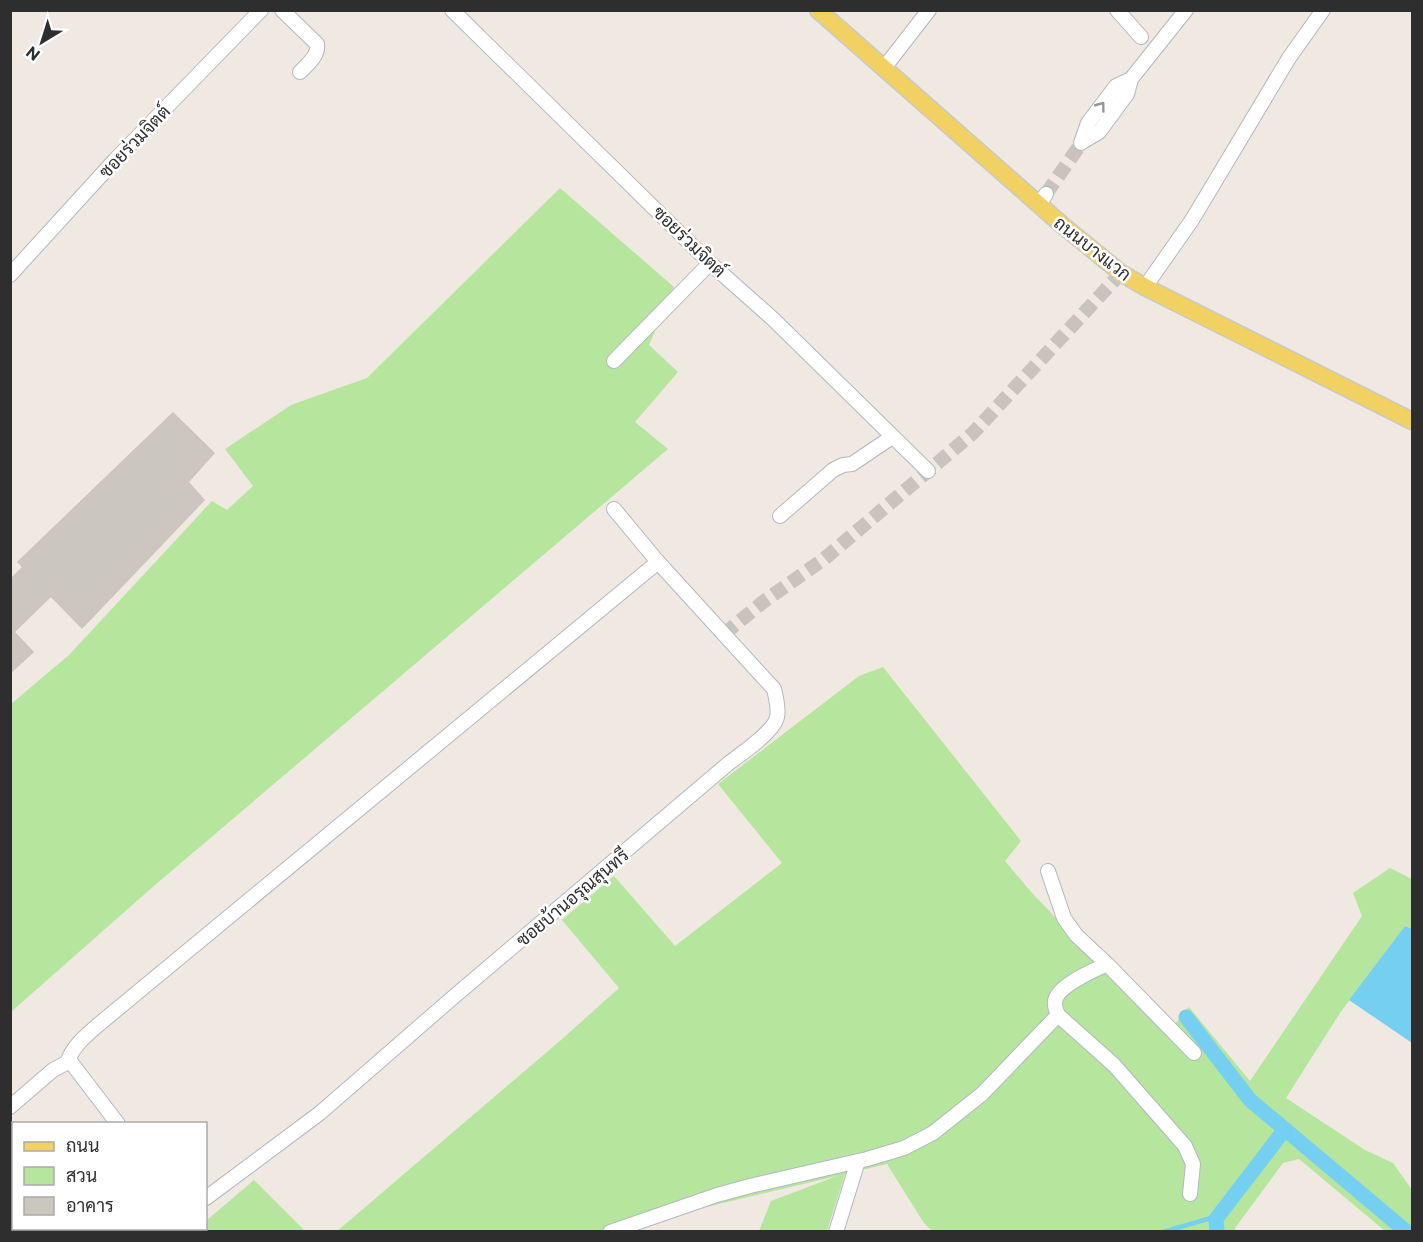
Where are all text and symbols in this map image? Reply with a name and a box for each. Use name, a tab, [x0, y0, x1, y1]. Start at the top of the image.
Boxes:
north arrow	[12, 12, 72, 72]
text: N	[22, 43, 43, 65]
street label: ซอยร่วมจิตต์	[93, 99, 174, 182]
one-way arrow	[1094, 101, 1105, 112]
street label: ซอยร่วมจิตต์	[649, 200, 732, 281]
street label: ถนนบางแวก	[1050, 211, 1136, 285]
street label: ซอยบ้านอรุณสุนทรี	[510, 842, 634, 952]
legend	[12, 1122, 207, 1230]
text: ถนน	[66, 1134, 99, 1156]
text: สวน	[66, 1164, 97, 1186]
text: อาคาร	[66, 1194, 114, 1216]

